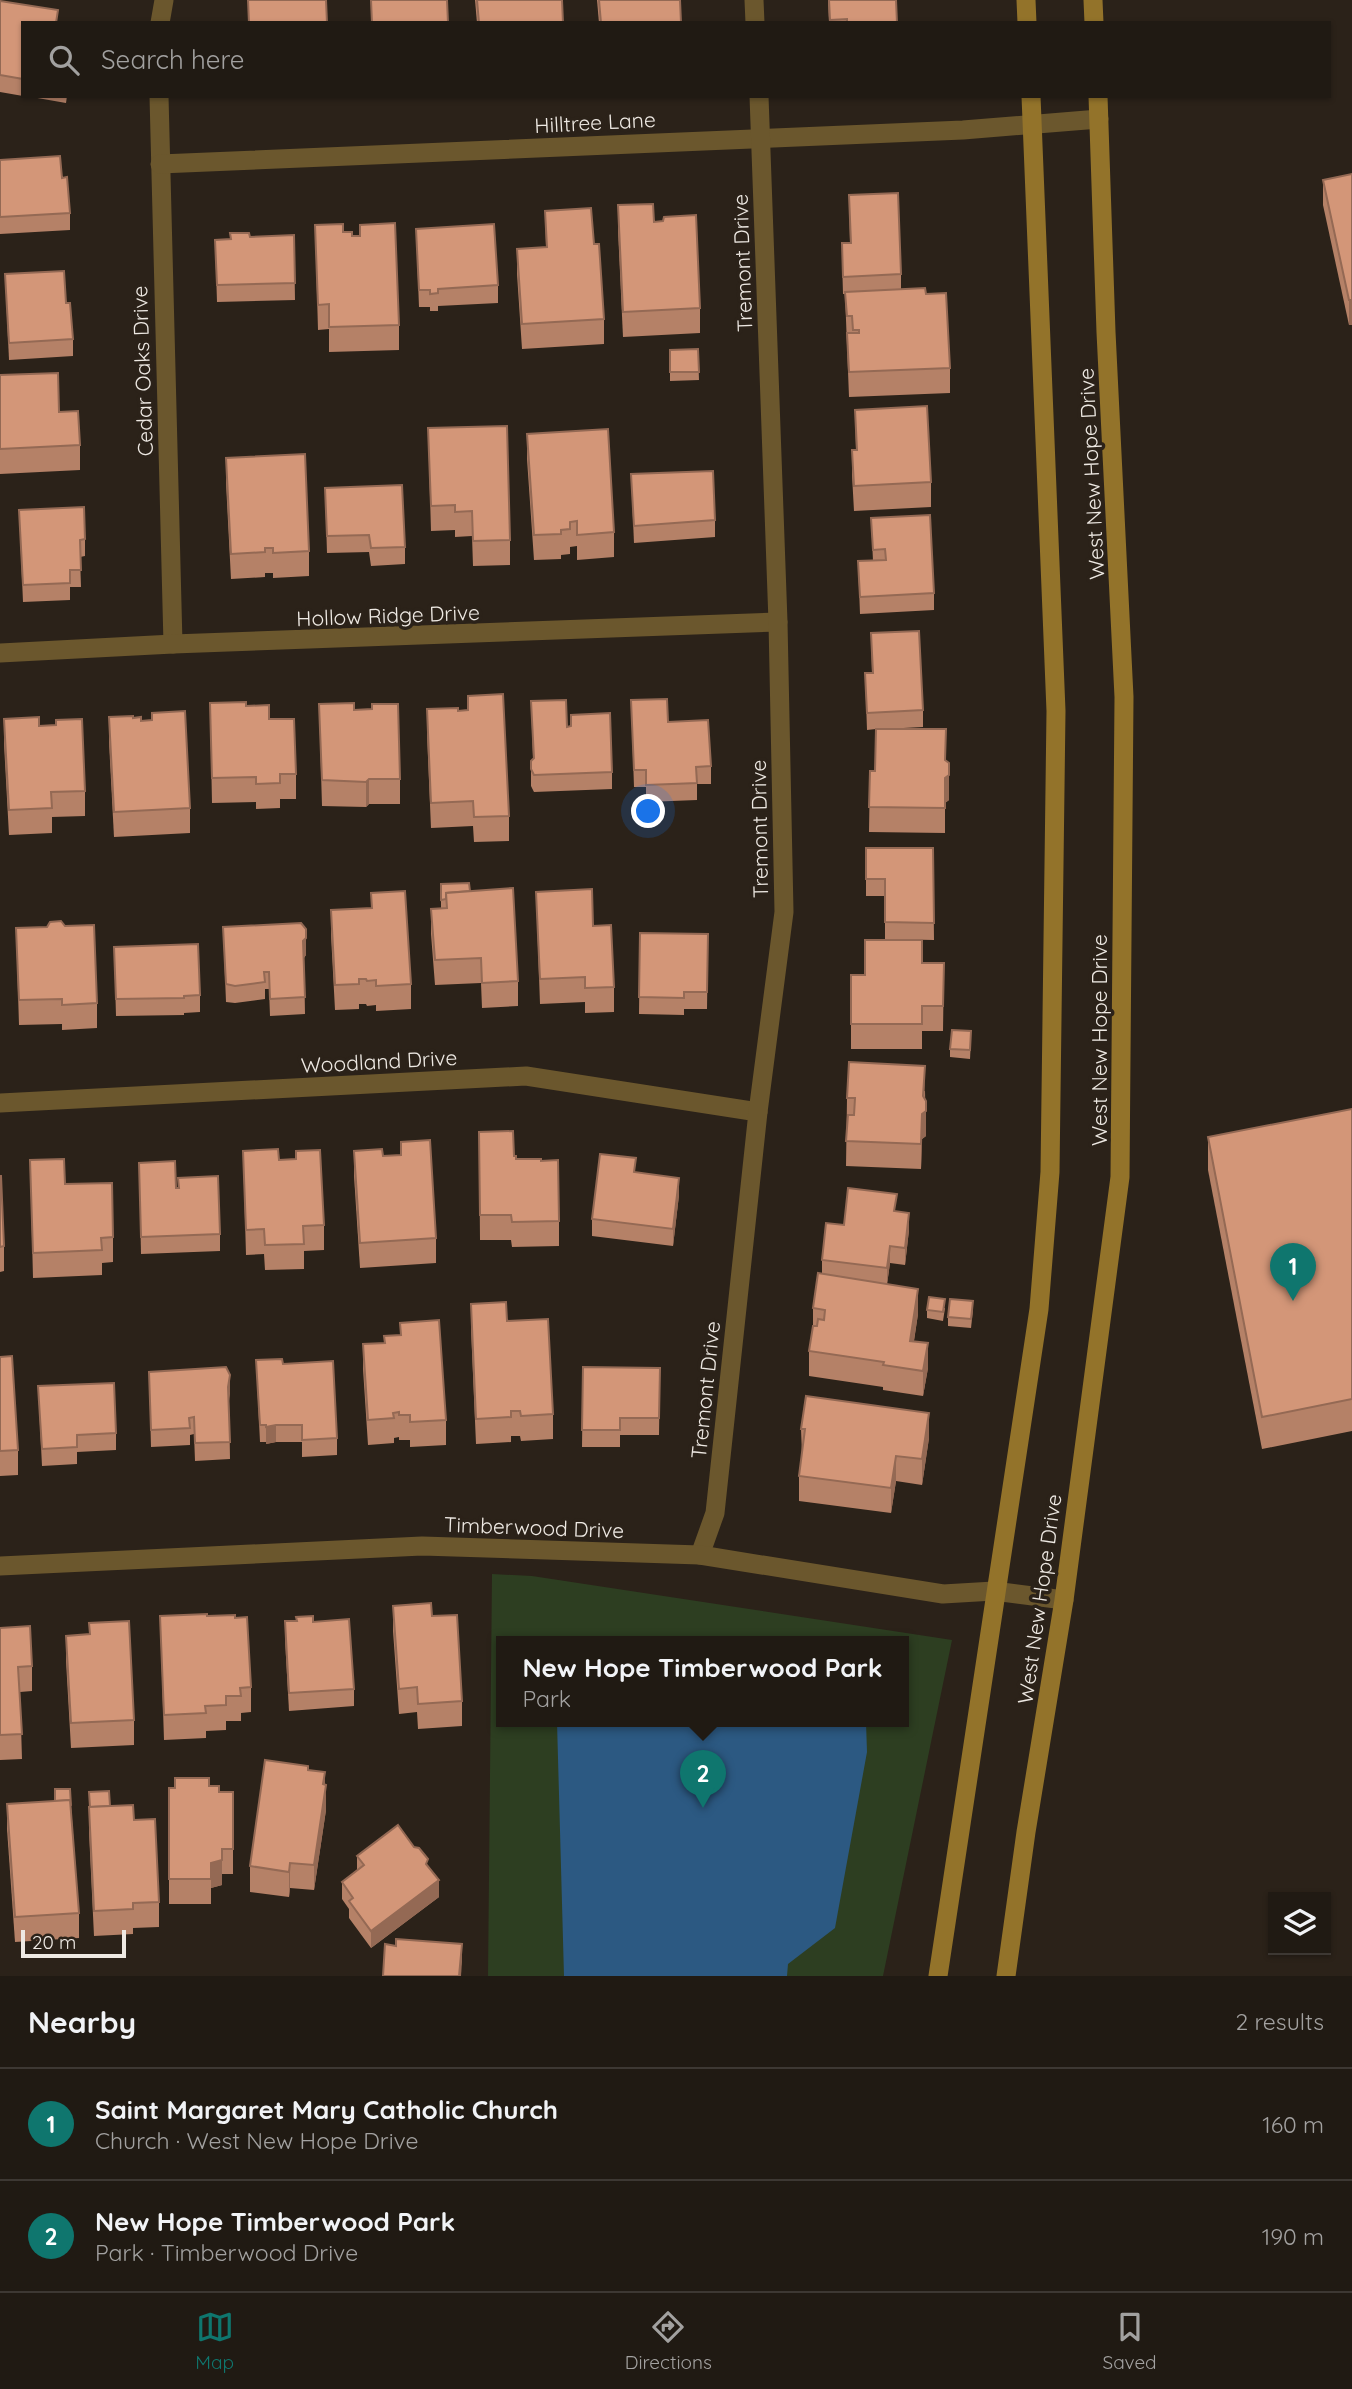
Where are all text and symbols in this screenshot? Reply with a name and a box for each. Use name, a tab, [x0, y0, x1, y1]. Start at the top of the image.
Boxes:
search box	[21, 21, 1331, 98]
icon: search	[45, 41, 83, 79]
text: Search here	[101, 43, 245, 76]
street label: Hilltree Lane	[534, 106, 656, 138]
street label: Tremont Drive	[727, 193, 757, 333]
street label: Cedar Oaks Drive	[126, 285, 158, 457]
street label: West New Hope Drive	[1072, 368, 1110, 580]
street label: Hollow Ridge Drive	[296, 599, 480, 631]
street label: Tremont Drive	[745, 760, 773, 898]
your location	[631, 794, 665, 828]
street label: West New Hope Drive	[1086, 934, 1112, 1146]
street label: Woodland Drive	[300, 1044, 458, 1078]
pin: 1	[1270, 1243, 1316, 1301]
street label: Tremont Drive	[685, 1320, 725, 1460]
street label: West New Hope Drive	[1011, 1492, 1067, 1706]
street label: Timberwood Drive	[443, 1511, 625, 1543]
popup	[496, 1636, 909, 1727]
text: New Hope Timberwood Park	[522, 1651, 883, 1684]
text: Park	[522, 1684, 571, 1713]
pin: 2	[680, 1750, 726, 1808]
map controls	[1268, 1892, 1331, 1955]
button: layers	[1268, 1892, 1331, 1955]
scale bar	[21, 1927, 126, 1959]
text: 20 m	[32, 1930, 76, 1954]
text: Nearby	[28, 2003, 136, 2041]
text: 2 results	[1235, 2007, 1324, 2036]
text: Saint Margaret Mary Catholic Church	[95, 2093, 558, 2126]
text: 1	[47, 2110, 55, 2139]
text: 160 m	[1262, 2110, 1324, 2139]
text: Church · West New Hope Drive	[95, 2126, 419, 2155]
text: New Hope Timberwood Park	[95, 2205, 455, 2238]
text: 2	[44, 2222, 58, 2251]
text: 190 m	[1262, 2222, 1324, 2251]
text: Park · Timberwood Drive	[95, 2238, 358, 2267]
tab: Map	[195, 2308, 234, 2374]
tab: Directions	[625, 2308, 712, 2374]
tab: Saved	[1102, 2308, 1157, 2374]

